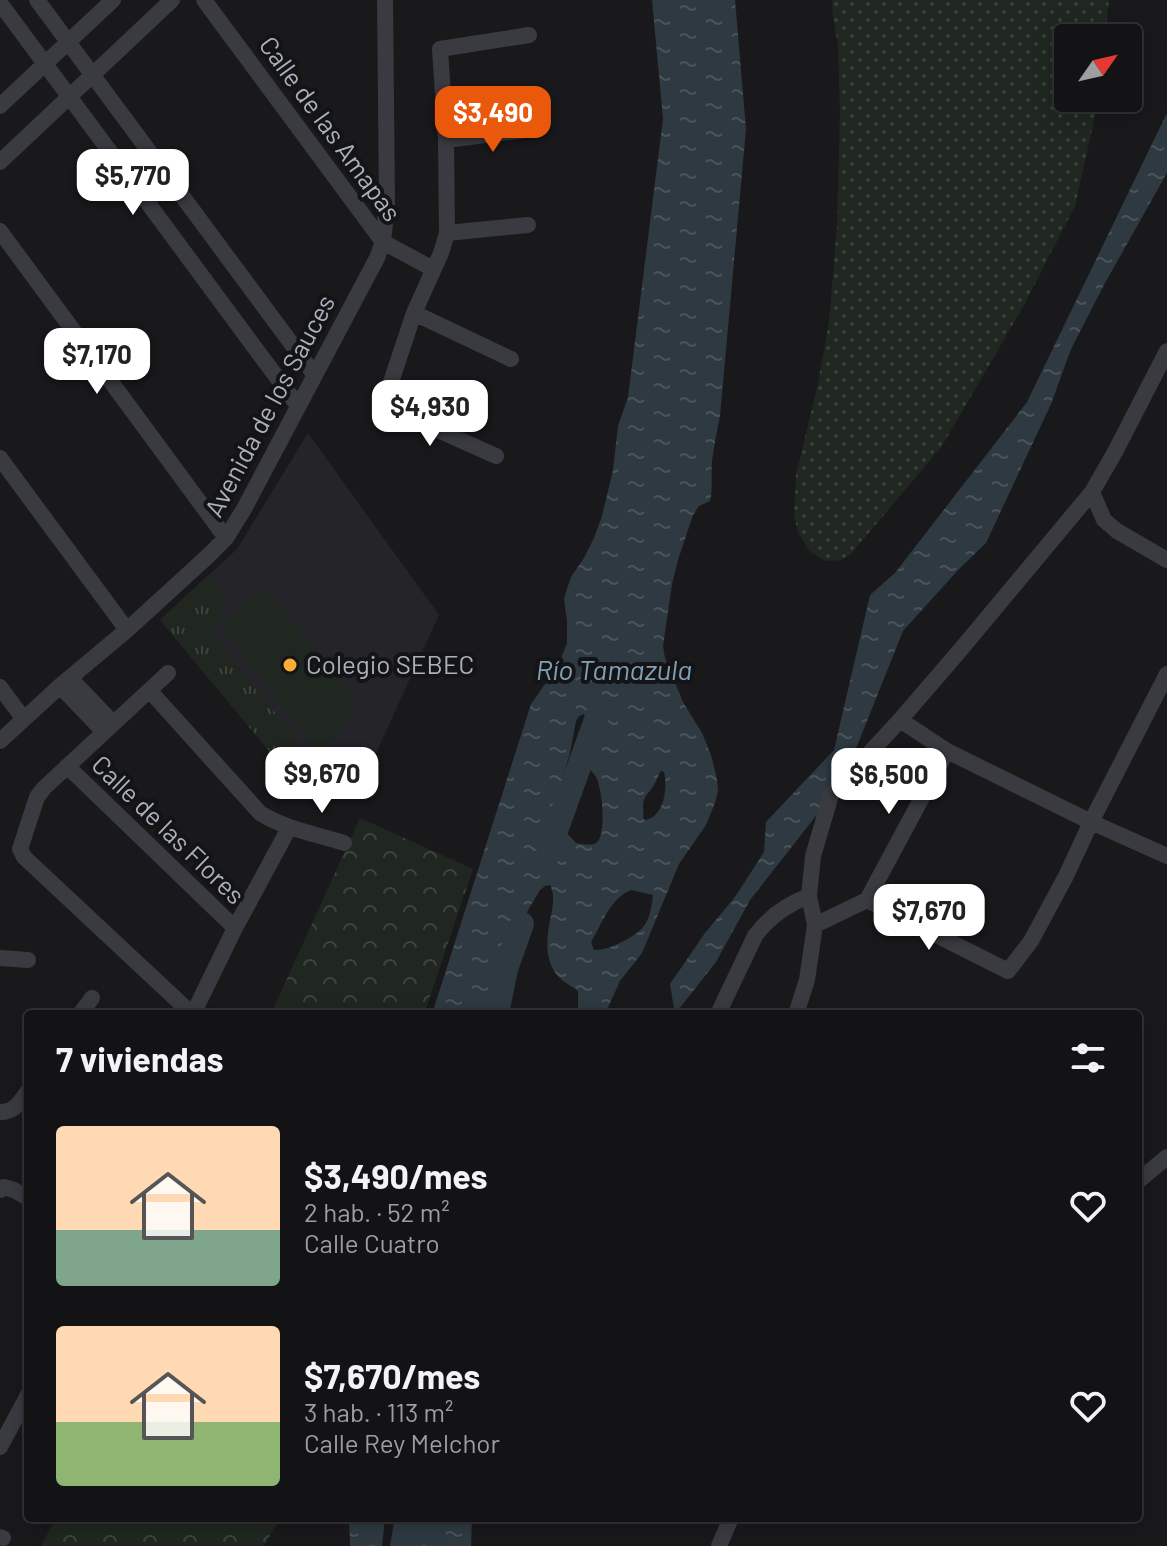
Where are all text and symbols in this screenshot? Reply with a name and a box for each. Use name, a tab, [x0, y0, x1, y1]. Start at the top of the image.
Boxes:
north arrow	[1054, 24, 1142, 112]
map controls	[1054, 24, 1142, 112]
street label: Calle de las Amapas	[254, 30, 409, 227]
pin: $3,490	[428, 86, 558, 154]
text: $3,490	[453, 96, 533, 127]
pin: $5,770	[68, 149, 198, 217]
text: $5,770	[95, 159, 171, 190]
street label: Avenida de los Sauces	[197, 289, 340, 522]
pin: $7,170	[32, 328, 162, 396]
text: $7,170	[62, 338, 132, 369]
pin: $4,930	[365, 380, 495, 448]
text: $4,930	[390, 390, 470, 421]
place label: Colegio SEBEC	[306, 648, 474, 679]
water label: Río Tamazula	[536, 652, 692, 686]
marker: Colegio SEBEC	[281, 656, 299, 674]
pin: $9,670	[257, 747, 387, 815]
street label: Calle de las Flores	[86, 748, 252, 910]
pin: $6,500	[824, 748, 954, 816]
text: $9,670	[283, 757, 361, 788]
text: $6,500	[849, 758, 929, 789]
pin: $7,670	[864, 884, 994, 952]
text: $7,670	[892, 894, 966, 925]
icon: filters	[1066, 1036, 1110, 1080]
text: 7 viviendas	[56, 1038, 224, 1079]
text: $3,490/mes	[304, 1155, 488, 1196]
icon: home	[120, 1158, 216, 1254]
icon: heart	[1066, 1184, 1110, 1228]
text: 2 hab. · 52 m²	[304, 1196, 450, 1227]
text: Calle Cuatro	[304, 1227, 440, 1258]
text: $7,670/mes	[304, 1355, 480, 1396]
icon: home	[120, 1358, 216, 1454]
icon: heart	[1066, 1384, 1110, 1428]
text: 3 hab. · 113 m²	[304, 1396, 453, 1427]
text: Calle Rey Melchor	[304, 1427, 500, 1458]

